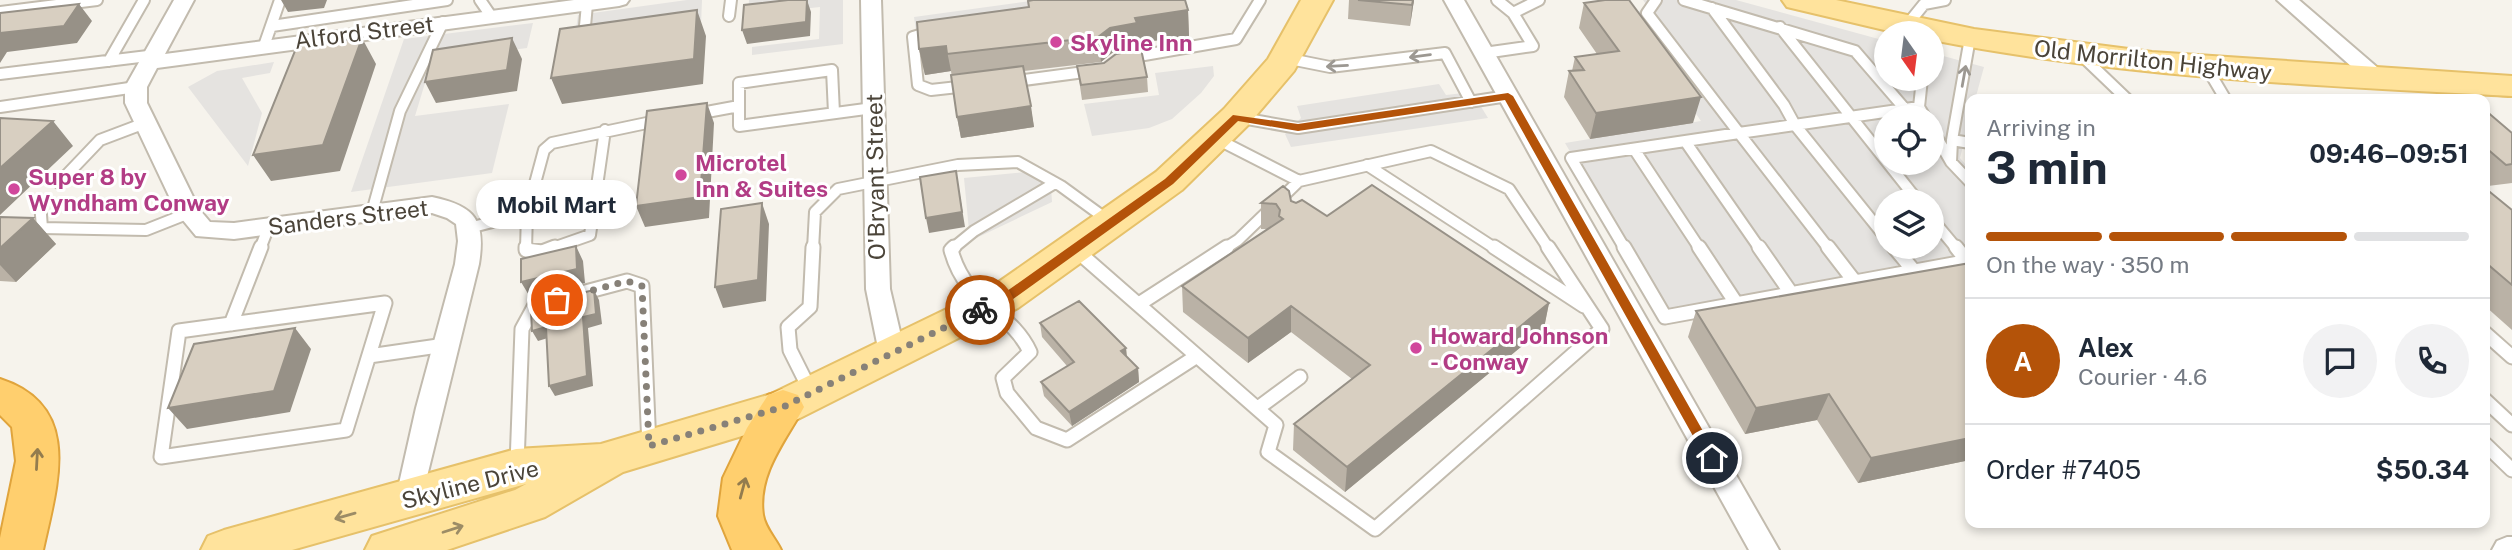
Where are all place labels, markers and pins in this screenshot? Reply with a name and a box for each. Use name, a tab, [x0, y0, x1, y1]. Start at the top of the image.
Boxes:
place label: Skyline Inn	[1070, 29, 1193, 56]
marker: Skyline Inn	[1048, 34, 1064, 50]
place label: Microtel Inn & Suites	[695, 149, 828, 202]
place label: Super 8 by Wyndham Conway	[28, 163, 230, 216]
marker: Microtel Inn & Suites	[673, 167, 689, 183]
marker: Super 8 by Wyndham Conway	[6, 181, 22, 197]
callout: Mobil Mart	[476, 181, 638, 230]
pin	[527, 270, 587, 330]
place label: Howard Johnson - Conway	[1430, 322, 1608, 375]
marker: Howard Johnson - Conway	[1408, 340, 1424, 356]
pin	[1682, 428, 1742, 488]

